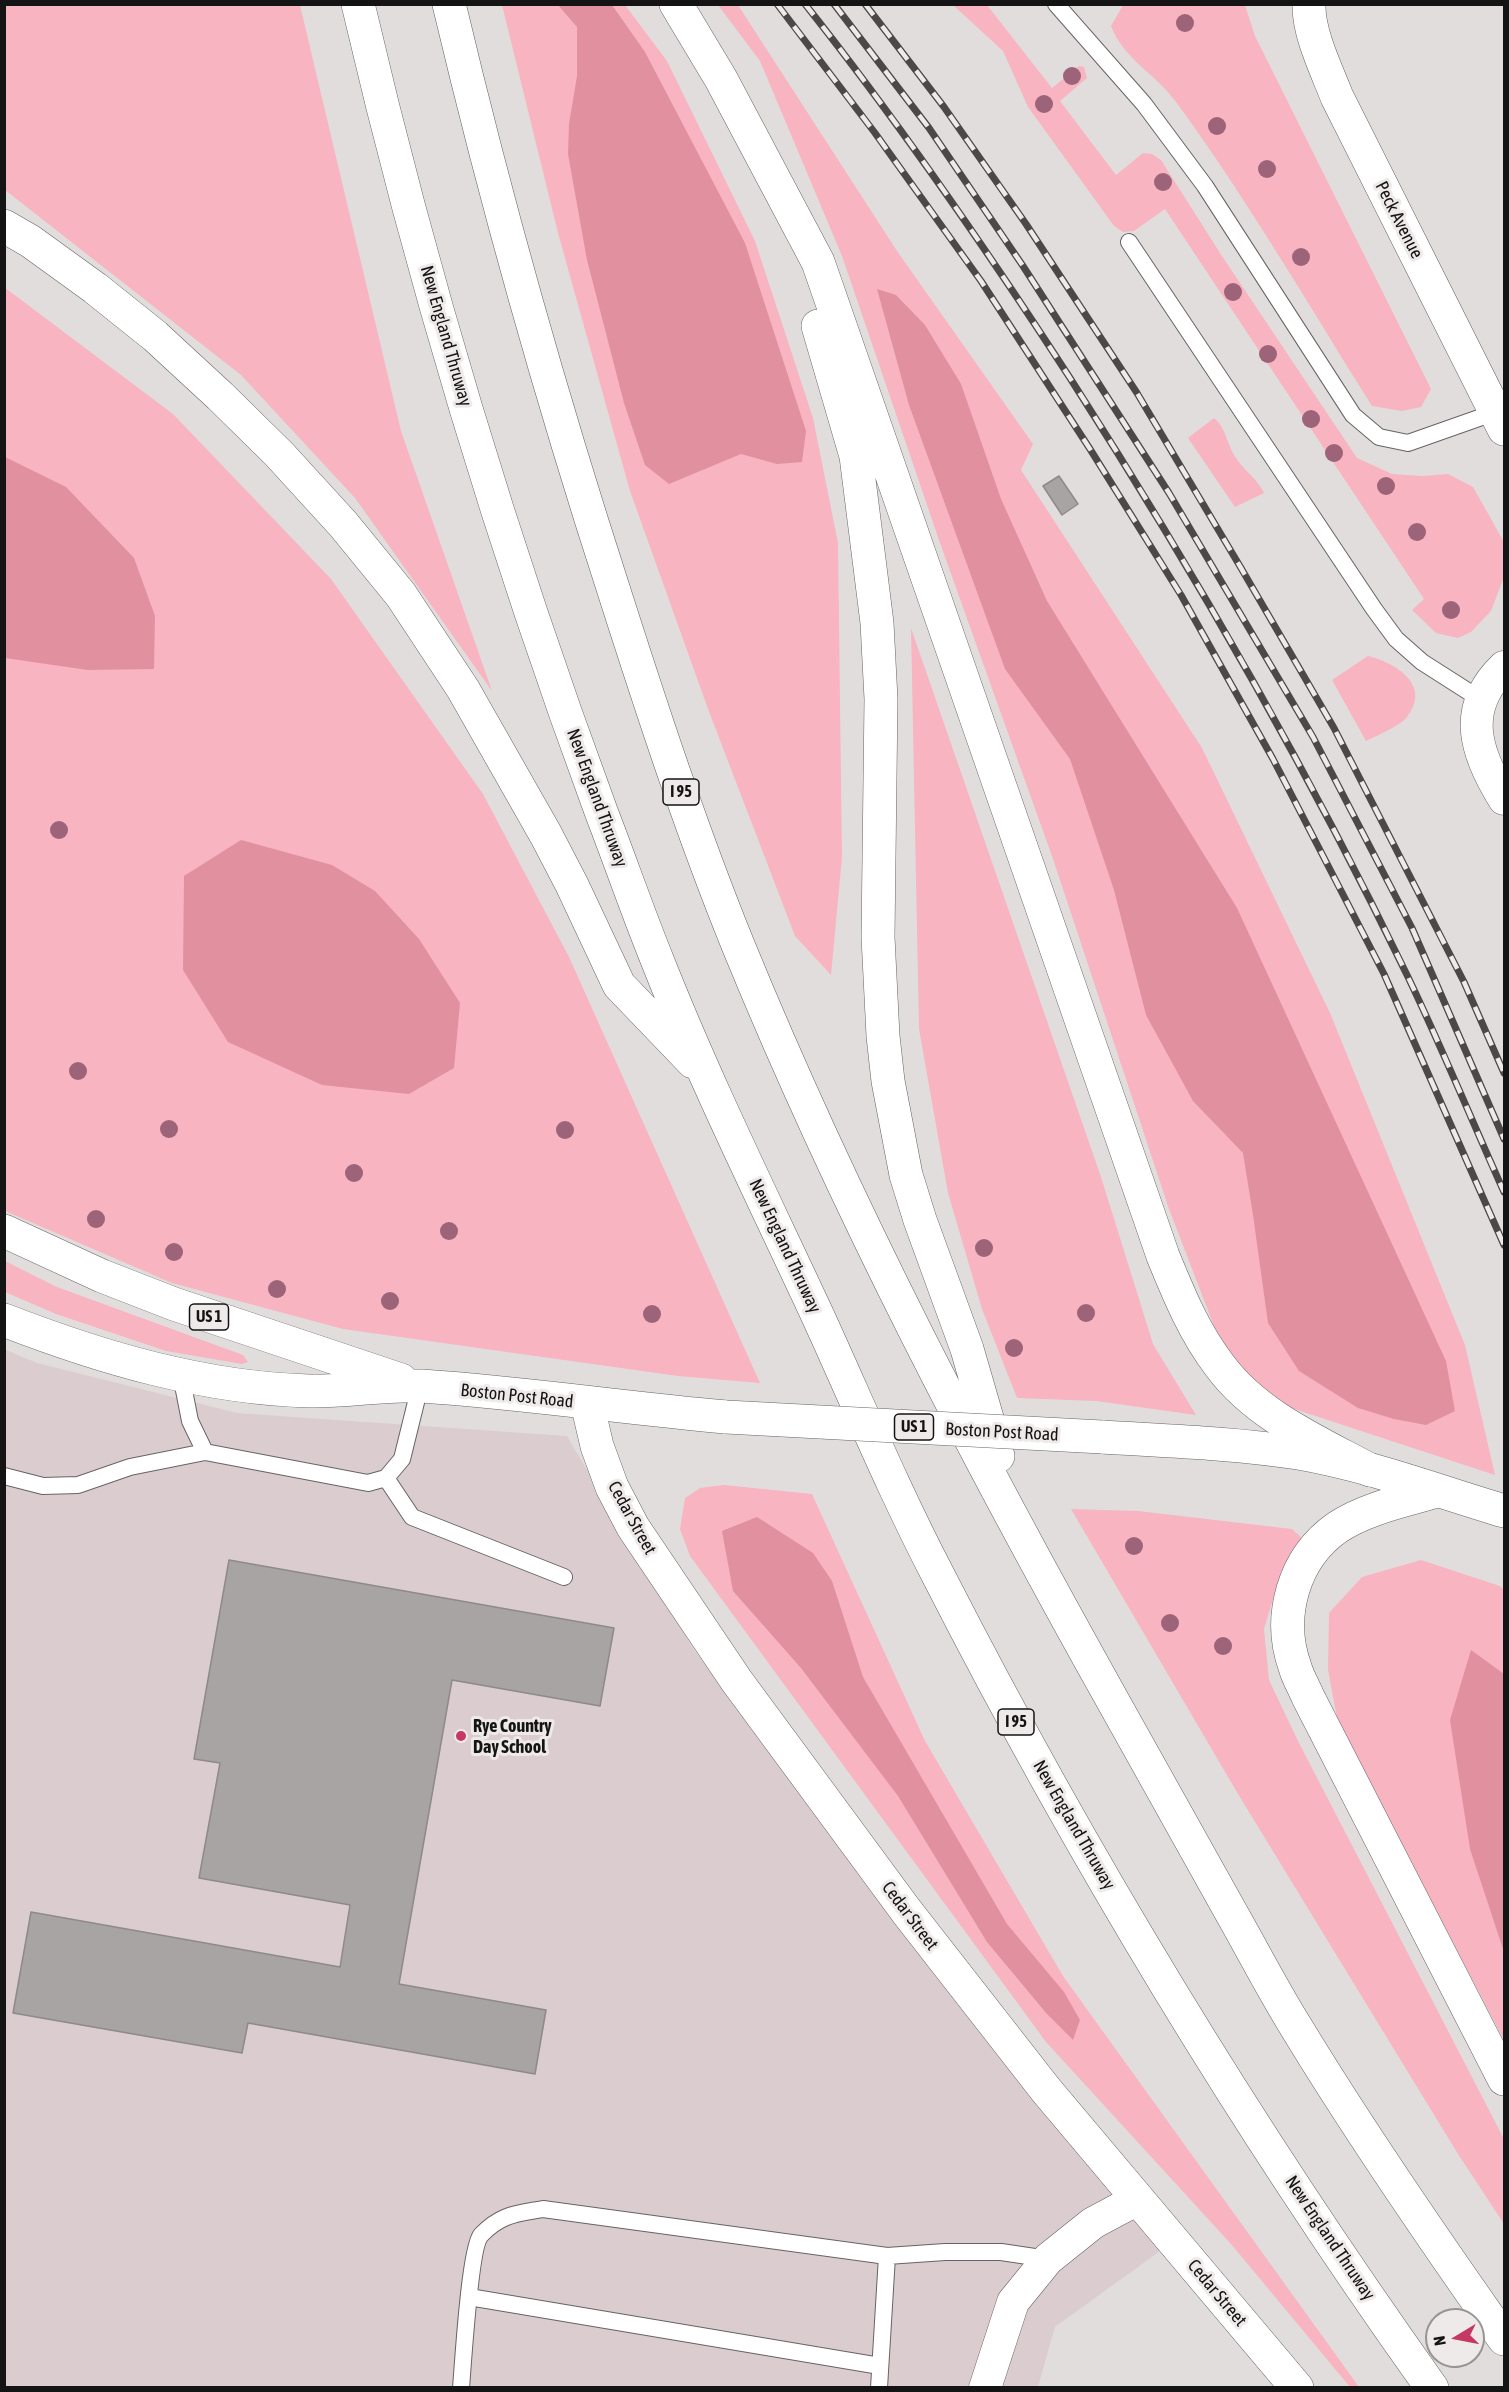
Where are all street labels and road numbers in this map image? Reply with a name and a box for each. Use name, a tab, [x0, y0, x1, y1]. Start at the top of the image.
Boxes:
street label: Peck Avenue	[1370, 178, 1428, 262]
street label: New England Thruway	[416, 263, 476, 409]
street label: New England Thruway	[562, 726, 632, 870]
road number: I 95	[663, 779, 699, 805]
street label: New England Thruway	[744, 1176, 826, 1316]
road number: US 1	[190, 1304, 228, 1330]
street label: Boston Post Road	[459, 1379, 575, 1413]
road number: US 1	[894, 1414, 934, 1440]
street label: Boston Post Road	[945, 1418, 1059, 1446]
street label: Cedar Street	[603, 1478, 661, 1558]
road number: I 95	[998, 1709, 1034, 1735]
street label: New England Thruway	[1028, 1757, 1120, 1893]
street label: Cedar Street	[877, 1877, 943, 1955]
street label: New England Thruway	[1280, 2172, 1380, 2304]
street label: Cedar Street	[1183, 2255, 1251, 2331]

